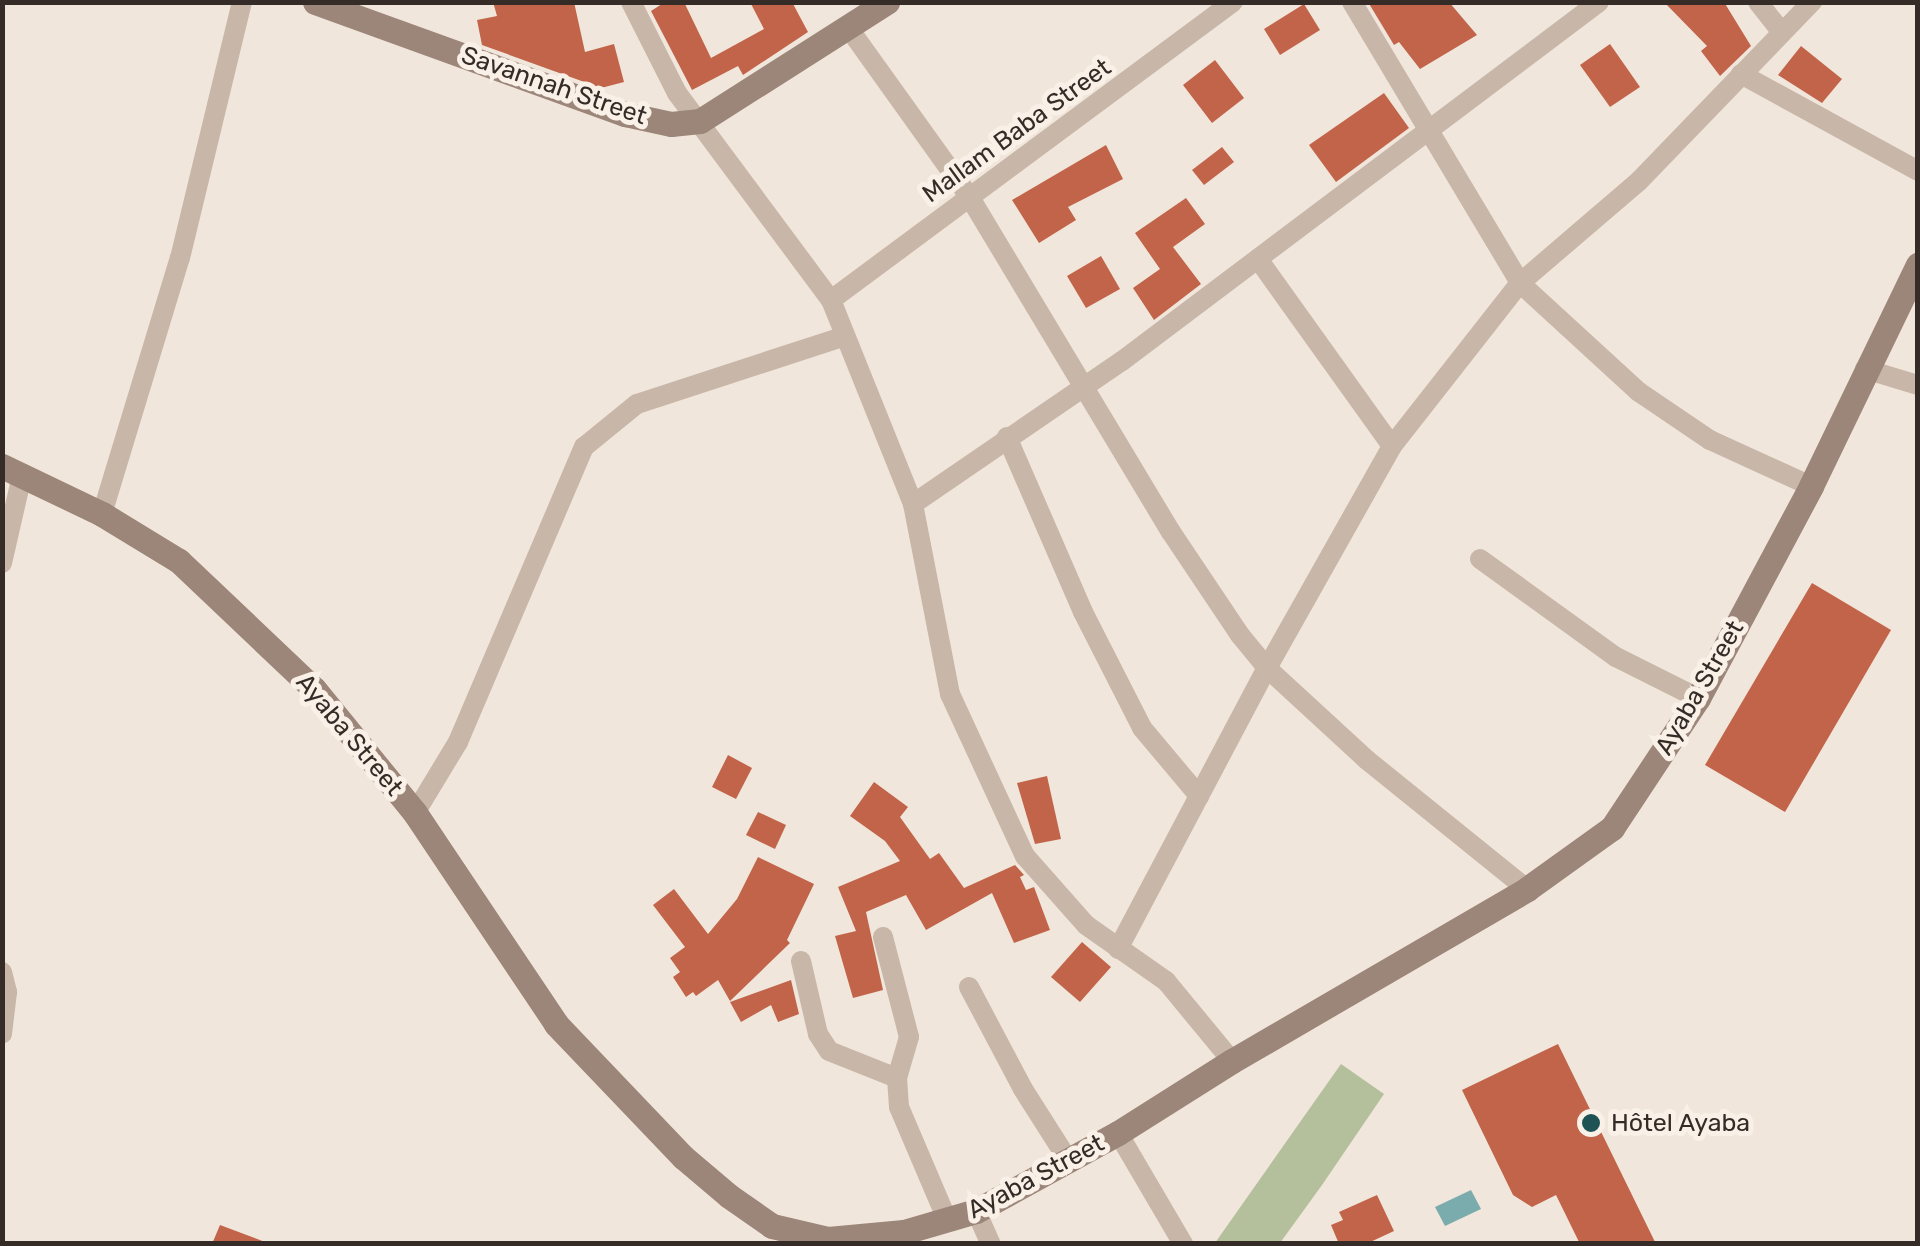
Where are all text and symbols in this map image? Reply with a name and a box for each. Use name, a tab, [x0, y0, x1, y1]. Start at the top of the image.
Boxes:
street label: Savannah Street	[457, 40, 651, 132]
street label: Mallam Baba Street	[917, 53, 1117, 209]
street label: Ayaba Street	[1649, 615, 1751, 761]
street label: Ayaba Street	[289, 668, 409, 802]
place label: Hôtel Ayaba	[1611, 1108, 1751, 1138]
marker: Hôtel Ayaba	[1580, 1112, 1602, 1134]
street label: Ayaba Street	[963, 1129, 1109, 1225]

